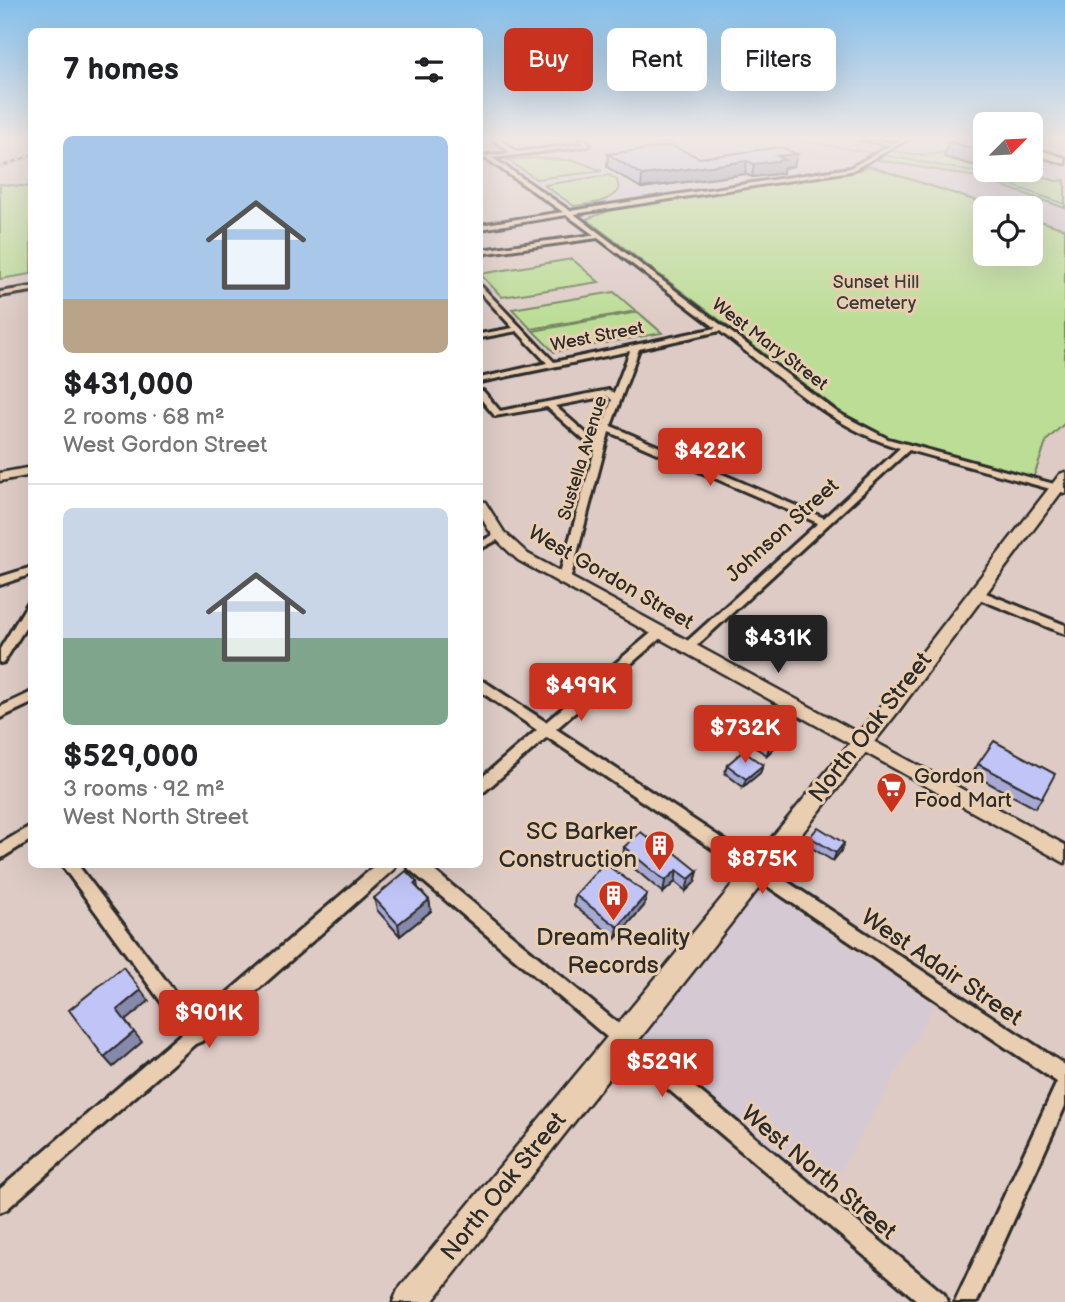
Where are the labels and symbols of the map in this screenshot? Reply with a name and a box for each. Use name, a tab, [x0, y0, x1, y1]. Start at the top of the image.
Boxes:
north arrow	[973, 112, 1043, 182]
park label: Sunset Hill Cemetery	[833, 272, 919, 314]
street label: West Mary Street	[708, 294, 832, 395]
street label: West Street	[549, 317, 646, 356]
street label: Sustella Avenue	[554, 393, 611, 523]
pin: $422K	[661, 428, 759, 488]
street label: Johnson Street	[721, 473, 844, 588]
street label: West Gordon Street	[524, 520, 698, 635]
pin: $431K	[729, 616, 827, 675]
street label: North Oak Street	[803, 646, 939, 808]
pin: $499K	[532, 664, 630, 723]
pin: $732K	[696, 706, 794, 765]
place label: Gordon Food Mart	[914, 764, 1012, 813]
supermarket icon: Gordon Food Mart	[874, 771, 908, 815]
place label: SC Barker Construction	[499, 817, 637, 874]
building icon: SC Barker Construction	[643, 828, 677, 872]
pin: $875K	[713, 836, 811, 896]
building icon: Dream Reality Records	[596, 878, 630, 922]
street label: West Adair Street	[856, 903, 1028, 1032]
place label: Dream Reality Records	[536, 923, 690, 980]
pin: $901K	[160, 990, 258, 1050]
pin: $529K	[613, 1040, 711, 1099]
street label: West North Street	[735, 1099, 903, 1246]
street label: North Oak Street	[435, 1106, 573, 1267]

